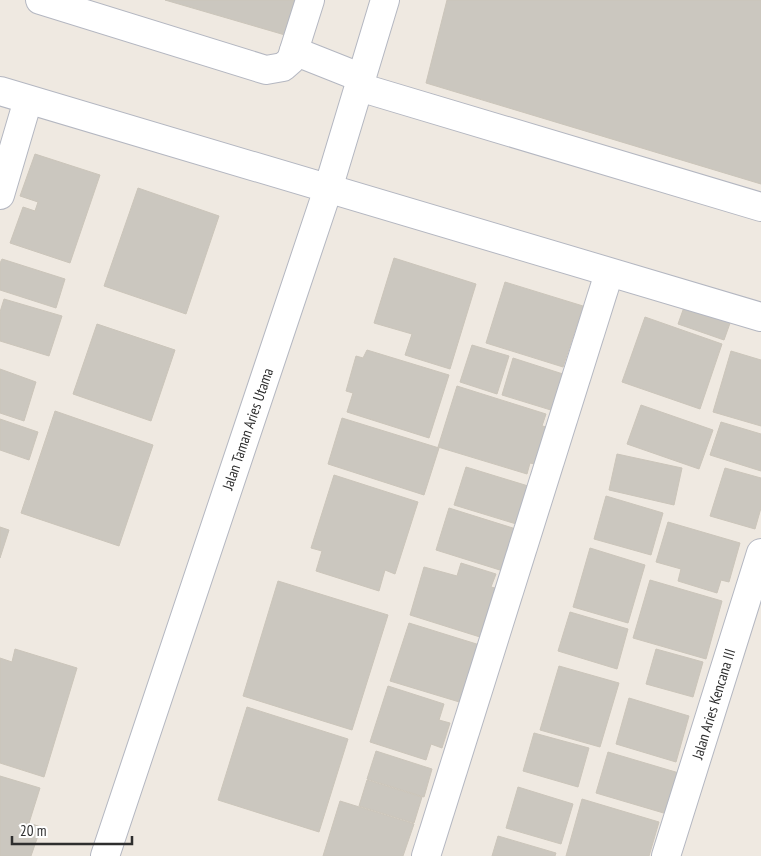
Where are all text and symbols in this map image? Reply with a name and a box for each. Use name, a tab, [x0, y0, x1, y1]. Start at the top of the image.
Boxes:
street label: Jalan Taman Aries Utama	[217, 365, 277, 493]
street label: Jalan Aries Kencana III	[687, 646, 739, 762]
scale bar	[12, 814, 132, 846]
text: 20 m	[20, 821, 46, 840]

